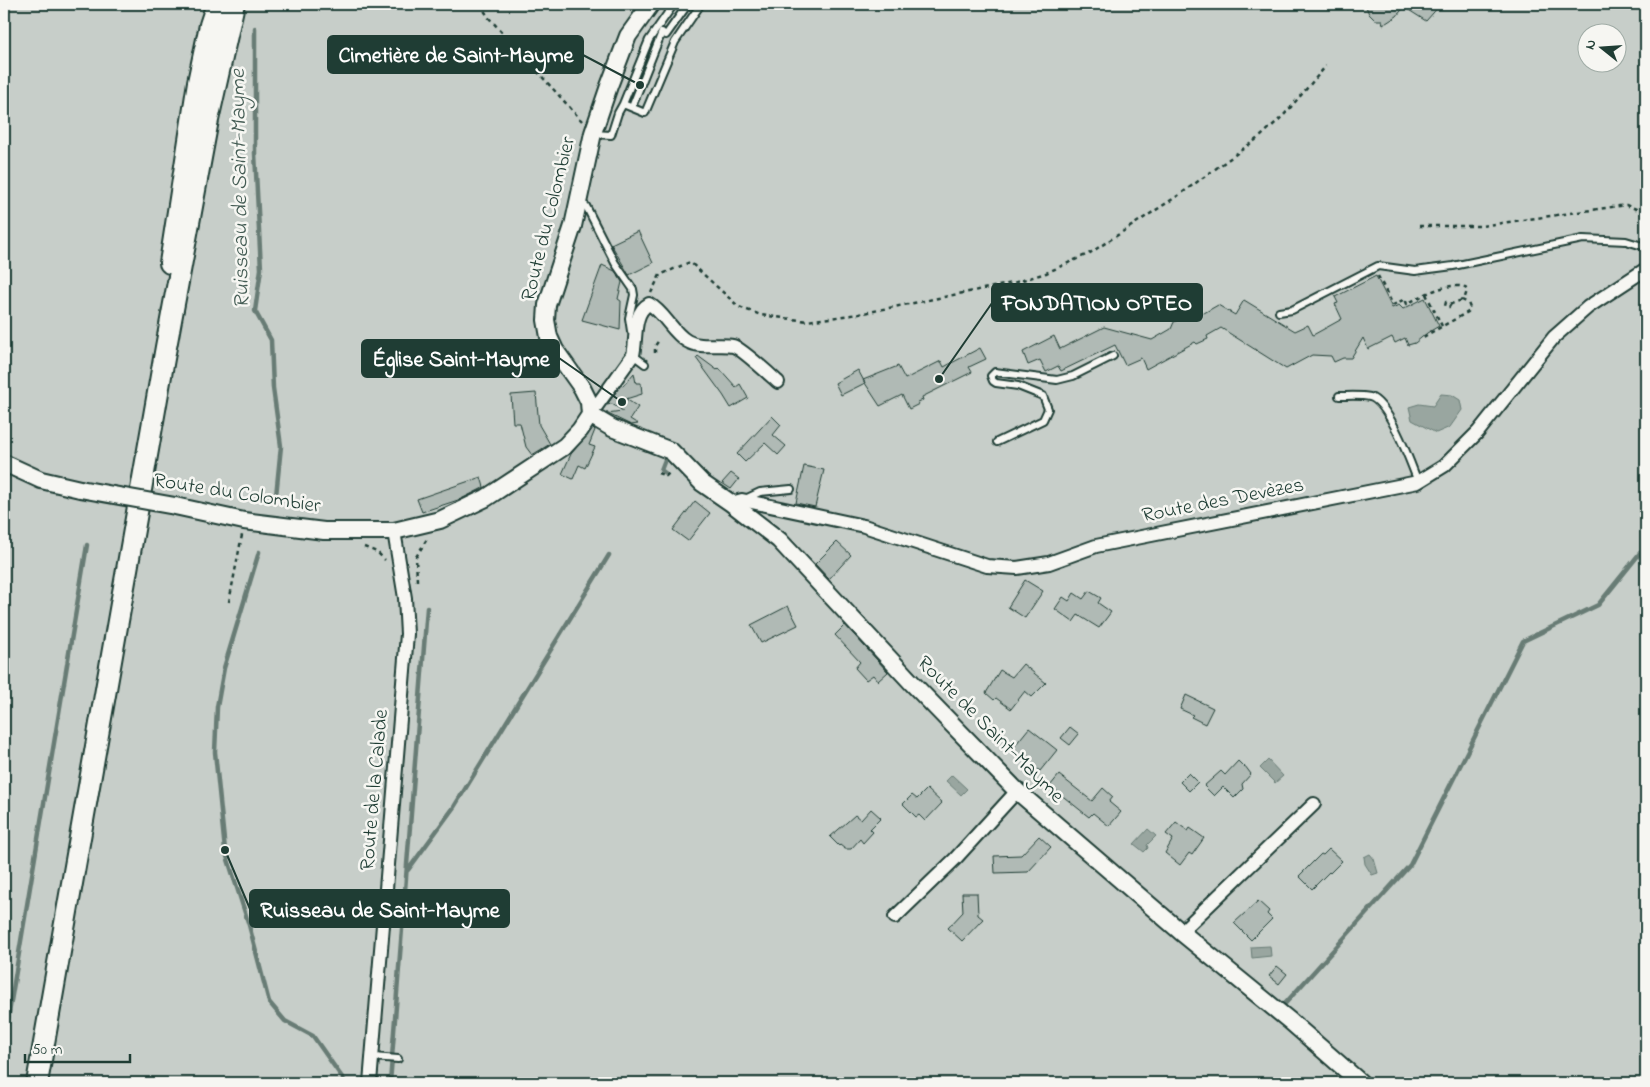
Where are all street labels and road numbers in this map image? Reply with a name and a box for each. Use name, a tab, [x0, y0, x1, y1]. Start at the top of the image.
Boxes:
street label: Route du Colombier	[514, 133, 584, 304]
street label: Route du Colombier	[151, 466, 323, 522]
street label: Route des Devèzes	[1139, 471, 1307, 531]
street label: Route de Saint-Mayme	[908, 649, 1071, 812]
street label: Route de la Calade	[353, 708, 397, 872]

